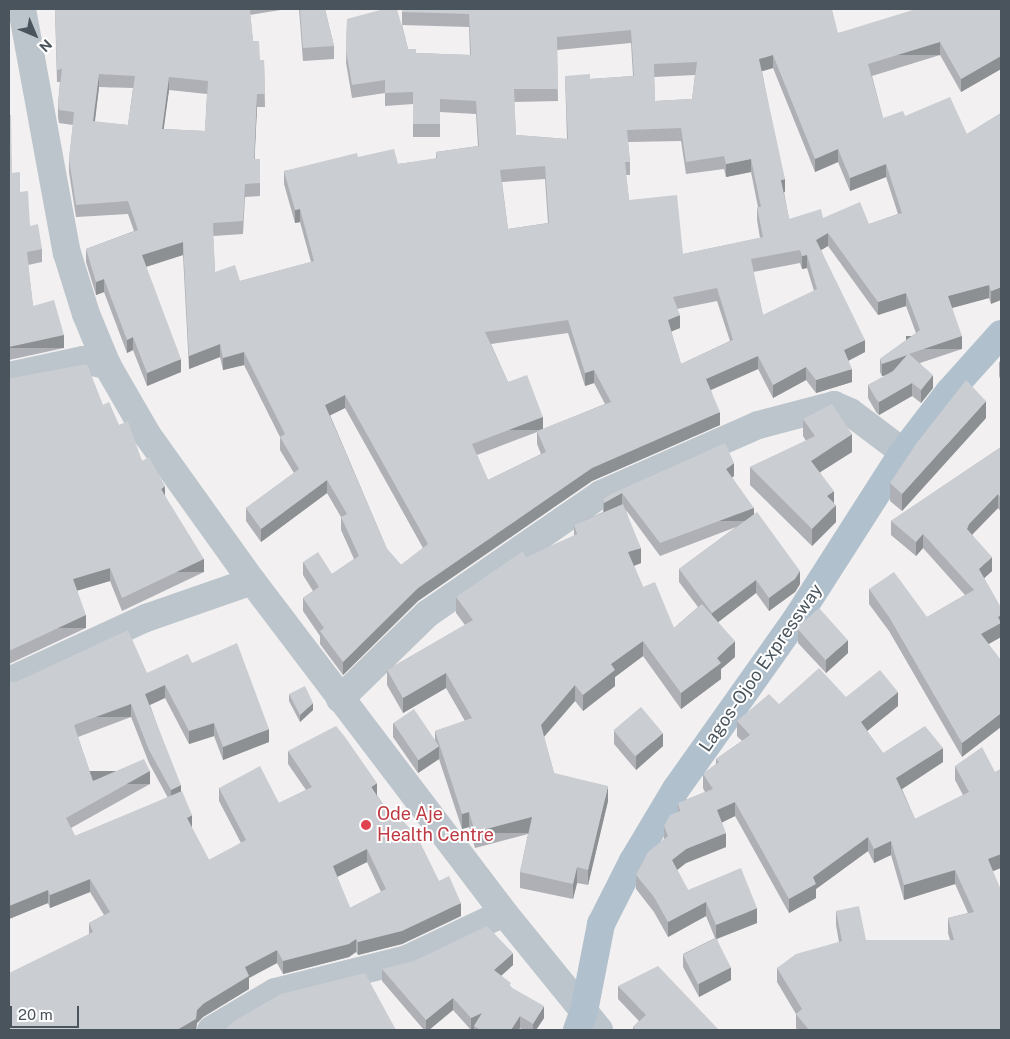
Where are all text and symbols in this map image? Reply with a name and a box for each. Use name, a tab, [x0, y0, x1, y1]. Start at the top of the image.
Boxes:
north arrow	[10, 10, 60, 60]
text: N	[36, 36, 55, 55]
street label: Lagos-Ojoo Expressway	[695, 580, 827, 756]
place label: Ode Aje Health Centre	[377, 804, 494, 846]
marker: Ode Aje Health Centre	[359, 818, 373, 832]
scale bar	[12, 996, 81, 1028]
text: 20 m	[18, 1006, 53, 1023]

